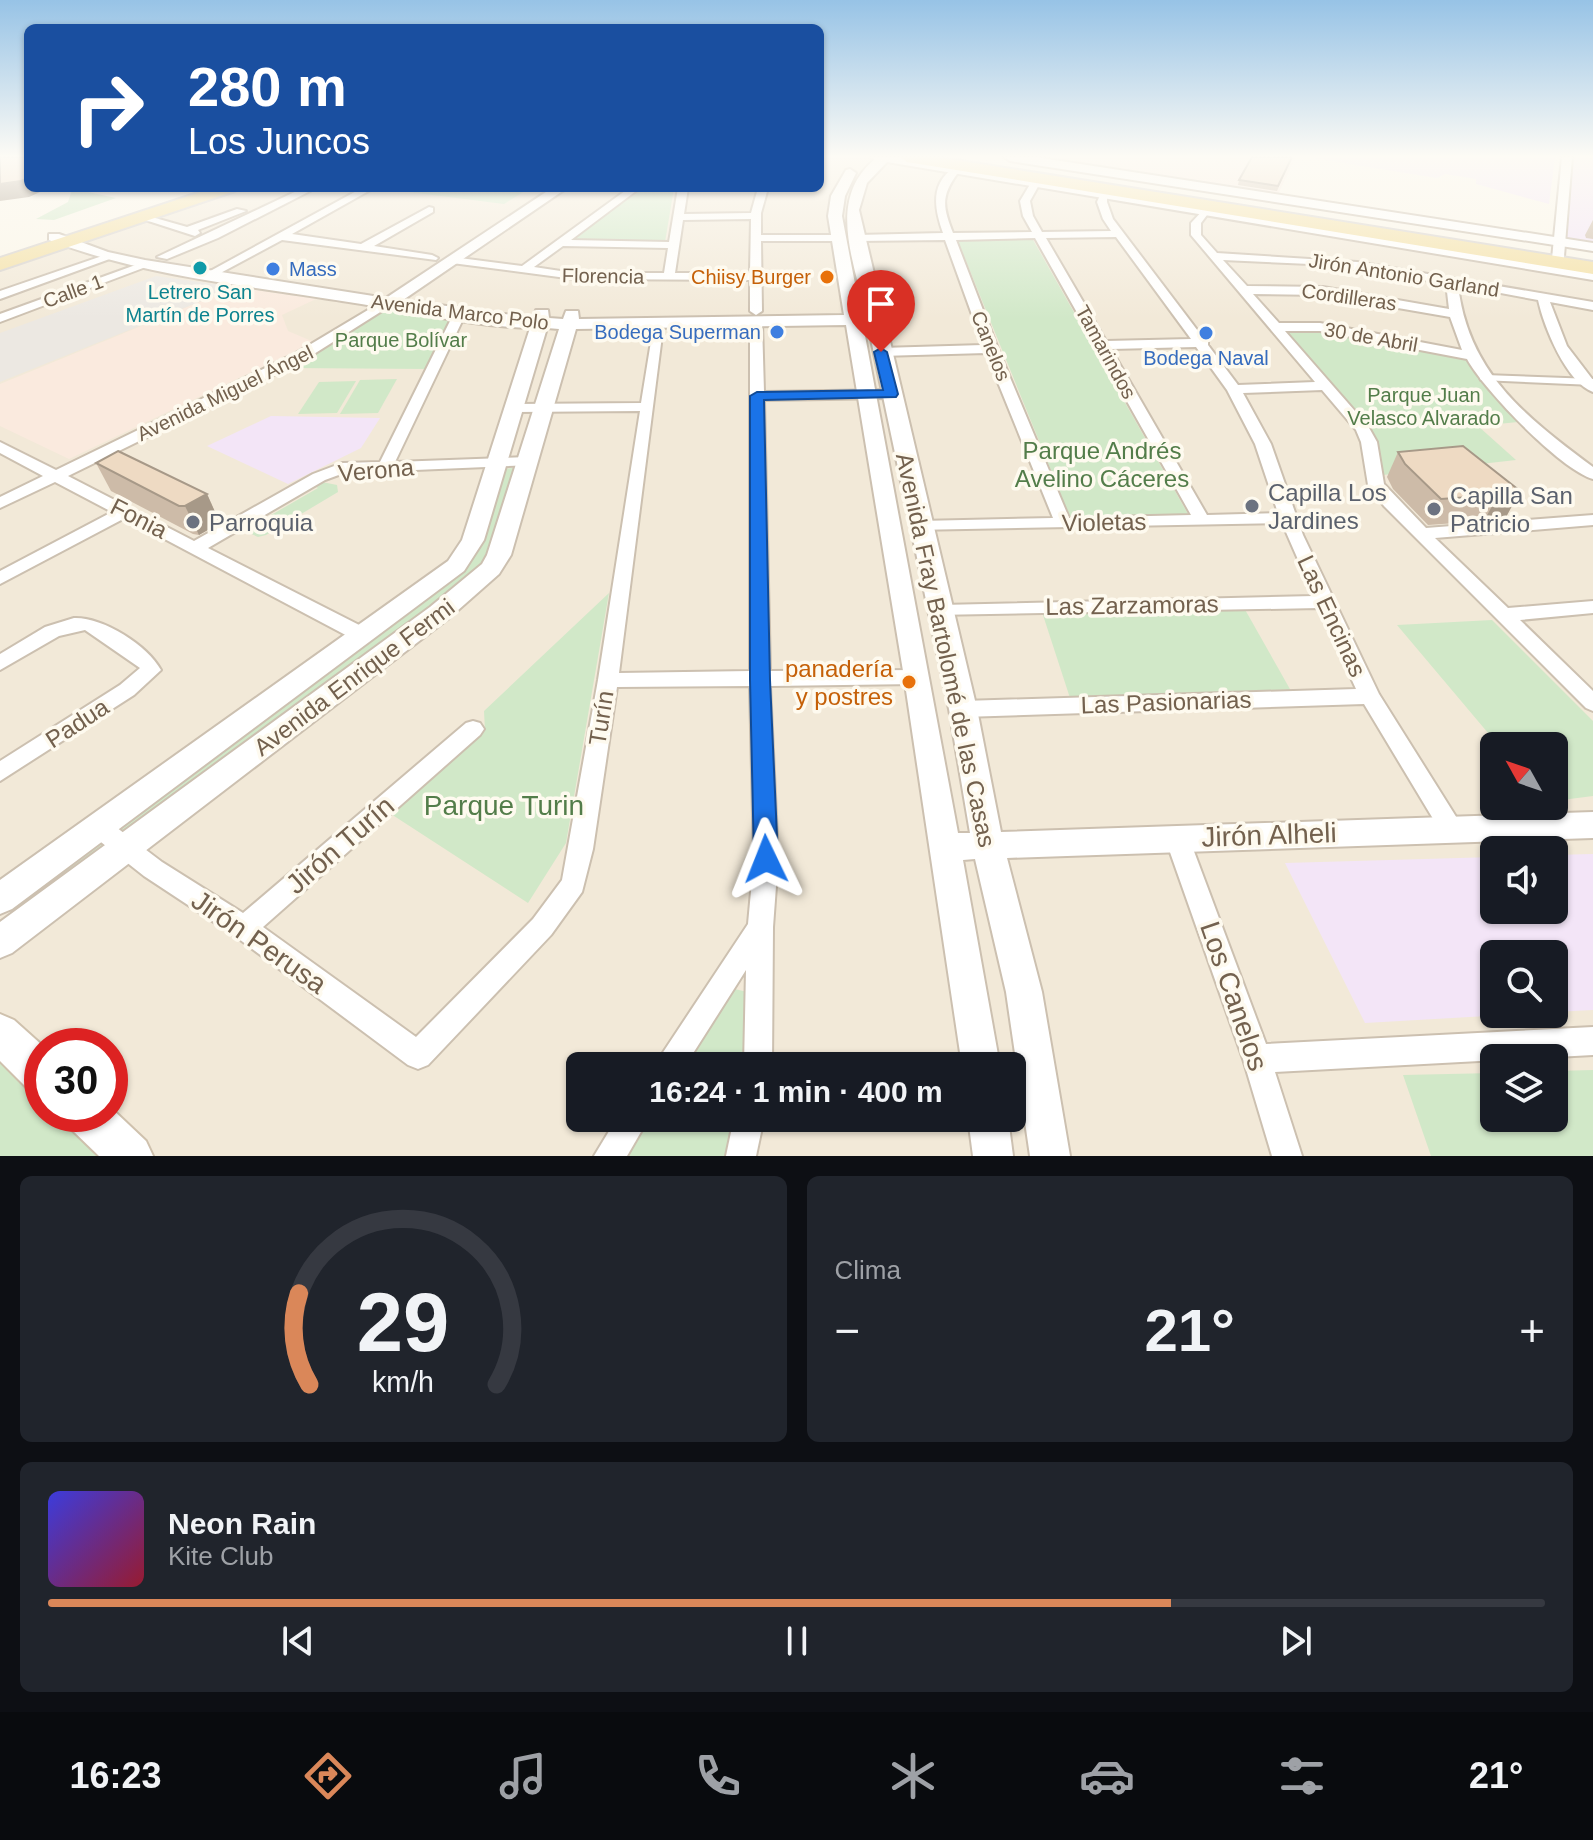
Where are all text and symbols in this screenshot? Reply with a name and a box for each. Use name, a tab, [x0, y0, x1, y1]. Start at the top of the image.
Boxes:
text: 280 m	[188, 55, 347, 118]
icon: right	[56, 56, 160, 160]
text: Los Juncos	[188, 121, 370, 162]
street label: Jirón Antonio Garland	[1307, 249, 1501, 301]
place label: Mass	[289, 258, 337, 280]
marker: Letrero San Martín de Porres	[191, 259, 209, 277]
marker: Mass	[264, 260, 282, 278]
street label: Florencia	[562, 264, 645, 288]
place label: Chiisy Burger	[691, 266, 811, 288]
marker: Chiisy Burger	[818, 268, 836, 286]
street label: Calle 1	[40, 270, 106, 312]
pin	[847, 270, 915, 352]
street label: Cordilleras	[1300, 279, 1398, 315]
place label: Letrero San Martín de Porres	[126, 281, 274, 326]
icon: arrive	[859, 282, 903, 326]
street label: Avenida Marco Polo	[370, 290, 550, 334]
street label: Tamarindos	[1071, 301, 1141, 403]
street label: Canelos	[967, 308, 1015, 384]
street label: 30 de Abril	[1323, 318, 1419, 356]
place label: Bodega Superman	[594, 321, 761, 343]
marker: Bodega Superman	[768, 323, 786, 341]
marker: Bodega Naval	[1197, 324, 1215, 342]
park label: Parque Bolívar	[335, 329, 467, 351]
street label: Avenida Miguel Ángel	[133, 341, 317, 445]
place label: Bodega Naval	[1143, 347, 1269, 369]
park label: Parque Juan Velasco Alvarado	[1347, 384, 1501, 429]
park label: Parque Andrés Avelino Cáceres	[1015, 437, 1189, 492]
street label: Avenida Fray Bartolomé de las Casas	[891, 450, 1001, 850]
street label: Verona	[337, 453, 416, 487]
place label: Capilla Los Jardines	[1268, 479, 1387, 534]
place label: Capilla San Patricio	[1450, 482, 1573, 537]
street label: Fonia	[106, 492, 172, 544]
marker: Capilla Los Jardines	[1243, 497, 1261, 515]
marker: Capilla San Patricio	[1425, 500, 1443, 518]
street label: Violetas	[1061, 508, 1147, 536]
place label: Parroquia	[209, 509, 314, 536]
marker: Parroquia	[184, 513, 202, 531]
street label: Las Encinas	[1292, 551, 1372, 681]
street label: Las Zarzamoras	[1045, 590, 1219, 620]
street label: Avenida Enrique Fermi	[249, 593, 459, 761]
place label: panadería y postres	[785, 655, 894, 710]
marker: panadería y postres	[900, 673, 918, 691]
street label: Las Pasionarias	[1080, 686, 1252, 718]
street label: Turín	[583, 689, 619, 747]
street label: Padua	[41, 692, 114, 753]
north arrow	[1480, 732, 1568, 820]
map controls	[1480, 732, 1568, 1132]
street label: Jirón Turín	[280, 790, 400, 900]
park label: Parque Turin	[424, 790, 584, 821]
position arrow	[724, 817, 808, 901]
street label: Jirón Alheli	[1201, 817, 1337, 853]
button: sound	[1480, 836, 1568, 924]
street label: Jirón Perusa	[186, 884, 333, 1000]
street label: Los Canelos	[1194, 917, 1274, 1075]
button: search	[1480, 940, 1568, 1028]
speed limit sign: 30	[24, 1028, 128, 1132]
button: layers	[1480, 1044, 1568, 1132]
text: 16:24 · 1 min · 400 m	[649, 1075, 943, 1108]
text: Clima	[835, 1255, 901, 1285]
text: 29	[357, 1276, 450, 1369]
text: 21°	[1144, 1297, 1235, 1364]
text: −	[835, 1306, 860, 1355]
text: +	[1519, 1306, 1545, 1355]
text: km/h	[372, 1366, 434, 1398]
text: Neon Rain	[168, 1507, 316, 1540]
text: Kite Club	[168, 1541, 274, 1571]
icon: previous	[276, 1619, 320, 1663]
icon: pause	[775, 1619, 819, 1663]
icon: next	[1274, 1619, 1318, 1663]
icon: directions	[300, 1748, 356, 1804]
icon: music	[495, 1748, 551, 1804]
icon: phone	[690, 1748, 746, 1804]
icon: climate	[885, 1748, 941, 1804]
icon: car	[1079, 1748, 1135, 1804]
icon: filters	[1274, 1748, 1330, 1804]
text: 16:23	[69, 1755, 161, 1796]
text: 21°	[1469, 1755, 1524, 1796]

